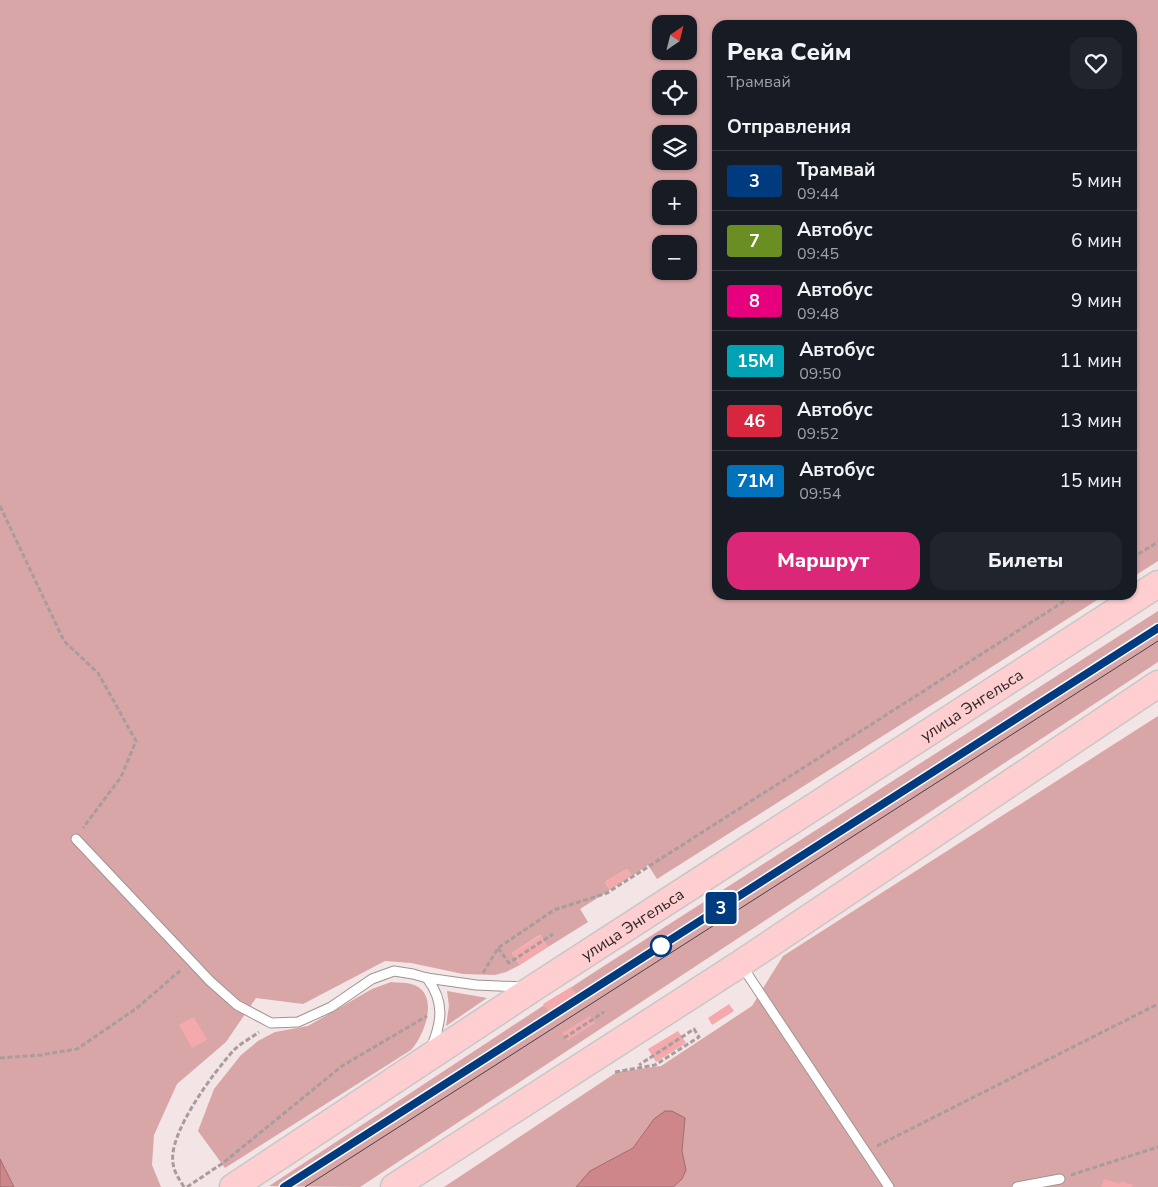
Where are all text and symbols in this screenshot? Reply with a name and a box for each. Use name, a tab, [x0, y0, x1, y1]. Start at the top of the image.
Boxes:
north arrow	[652, 15, 698, 60]
map controls	[652, 15, 697, 280]
text: Река Сейм	[727, 36, 852, 68]
button: heart	[1070, 37, 1122, 89]
button: locate	[652, 70, 697, 115]
text: Трамвай	[727, 71, 791, 93]
text: Отправления	[727, 114, 851, 140]
button: layers	[652, 125, 697, 170]
text: Трамвай	[797, 157, 876, 183]
text: 5 мин	[1071, 168, 1122, 194]
text: 3	[749, 169, 760, 193]
button: +	[652, 180, 697, 225]
text: 09:44	[797, 183, 839, 205]
text: Автобус	[797, 217, 873, 243]
text: 6 мин	[1071, 228, 1122, 254]
text: 7	[749, 229, 760, 253]
button: −	[652, 235, 697, 280]
text: 09:45	[797, 243, 839, 265]
text: Автобус	[797, 277, 873, 303]
text: 9 мин	[1071, 288, 1122, 314]
text: 8	[749, 289, 760, 313]
text: 09:48	[797, 303, 839, 325]
text: Автобус	[799, 337, 875, 363]
text: 11 мин	[1060, 348, 1122, 374]
text: 15М	[737, 349, 774, 373]
text: 09:50	[799, 363, 841, 385]
text: Автобус	[797, 397, 873, 423]
text: 13 мин	[1060, 408, 1122, 434]
text: 46	[744, 409, 765, 433]
text: 09:52	[797, 423, 839, 445]
text: Автобус	[799, 457, 875, 483]
text: 15 мин	[1060, 468, 1122, 494]
text: 71М	[737, 469, 774, 493]
text: 09:54	[799, 483, 841, 505]
button: Маршрут	[727, 532, 920, 590]
button: Билеты	[930, 532, 1122, 590]
street label: улица Энгельса	[916, 664, 1028, 747]
street label: улица Энгельса	[577, 884, 689, 966]
line badge: 3	[705, 892, 737, 924]
text: 3	[716, 896, 726, 920]
unlabelled marker	[650, 935, 672, 957]

